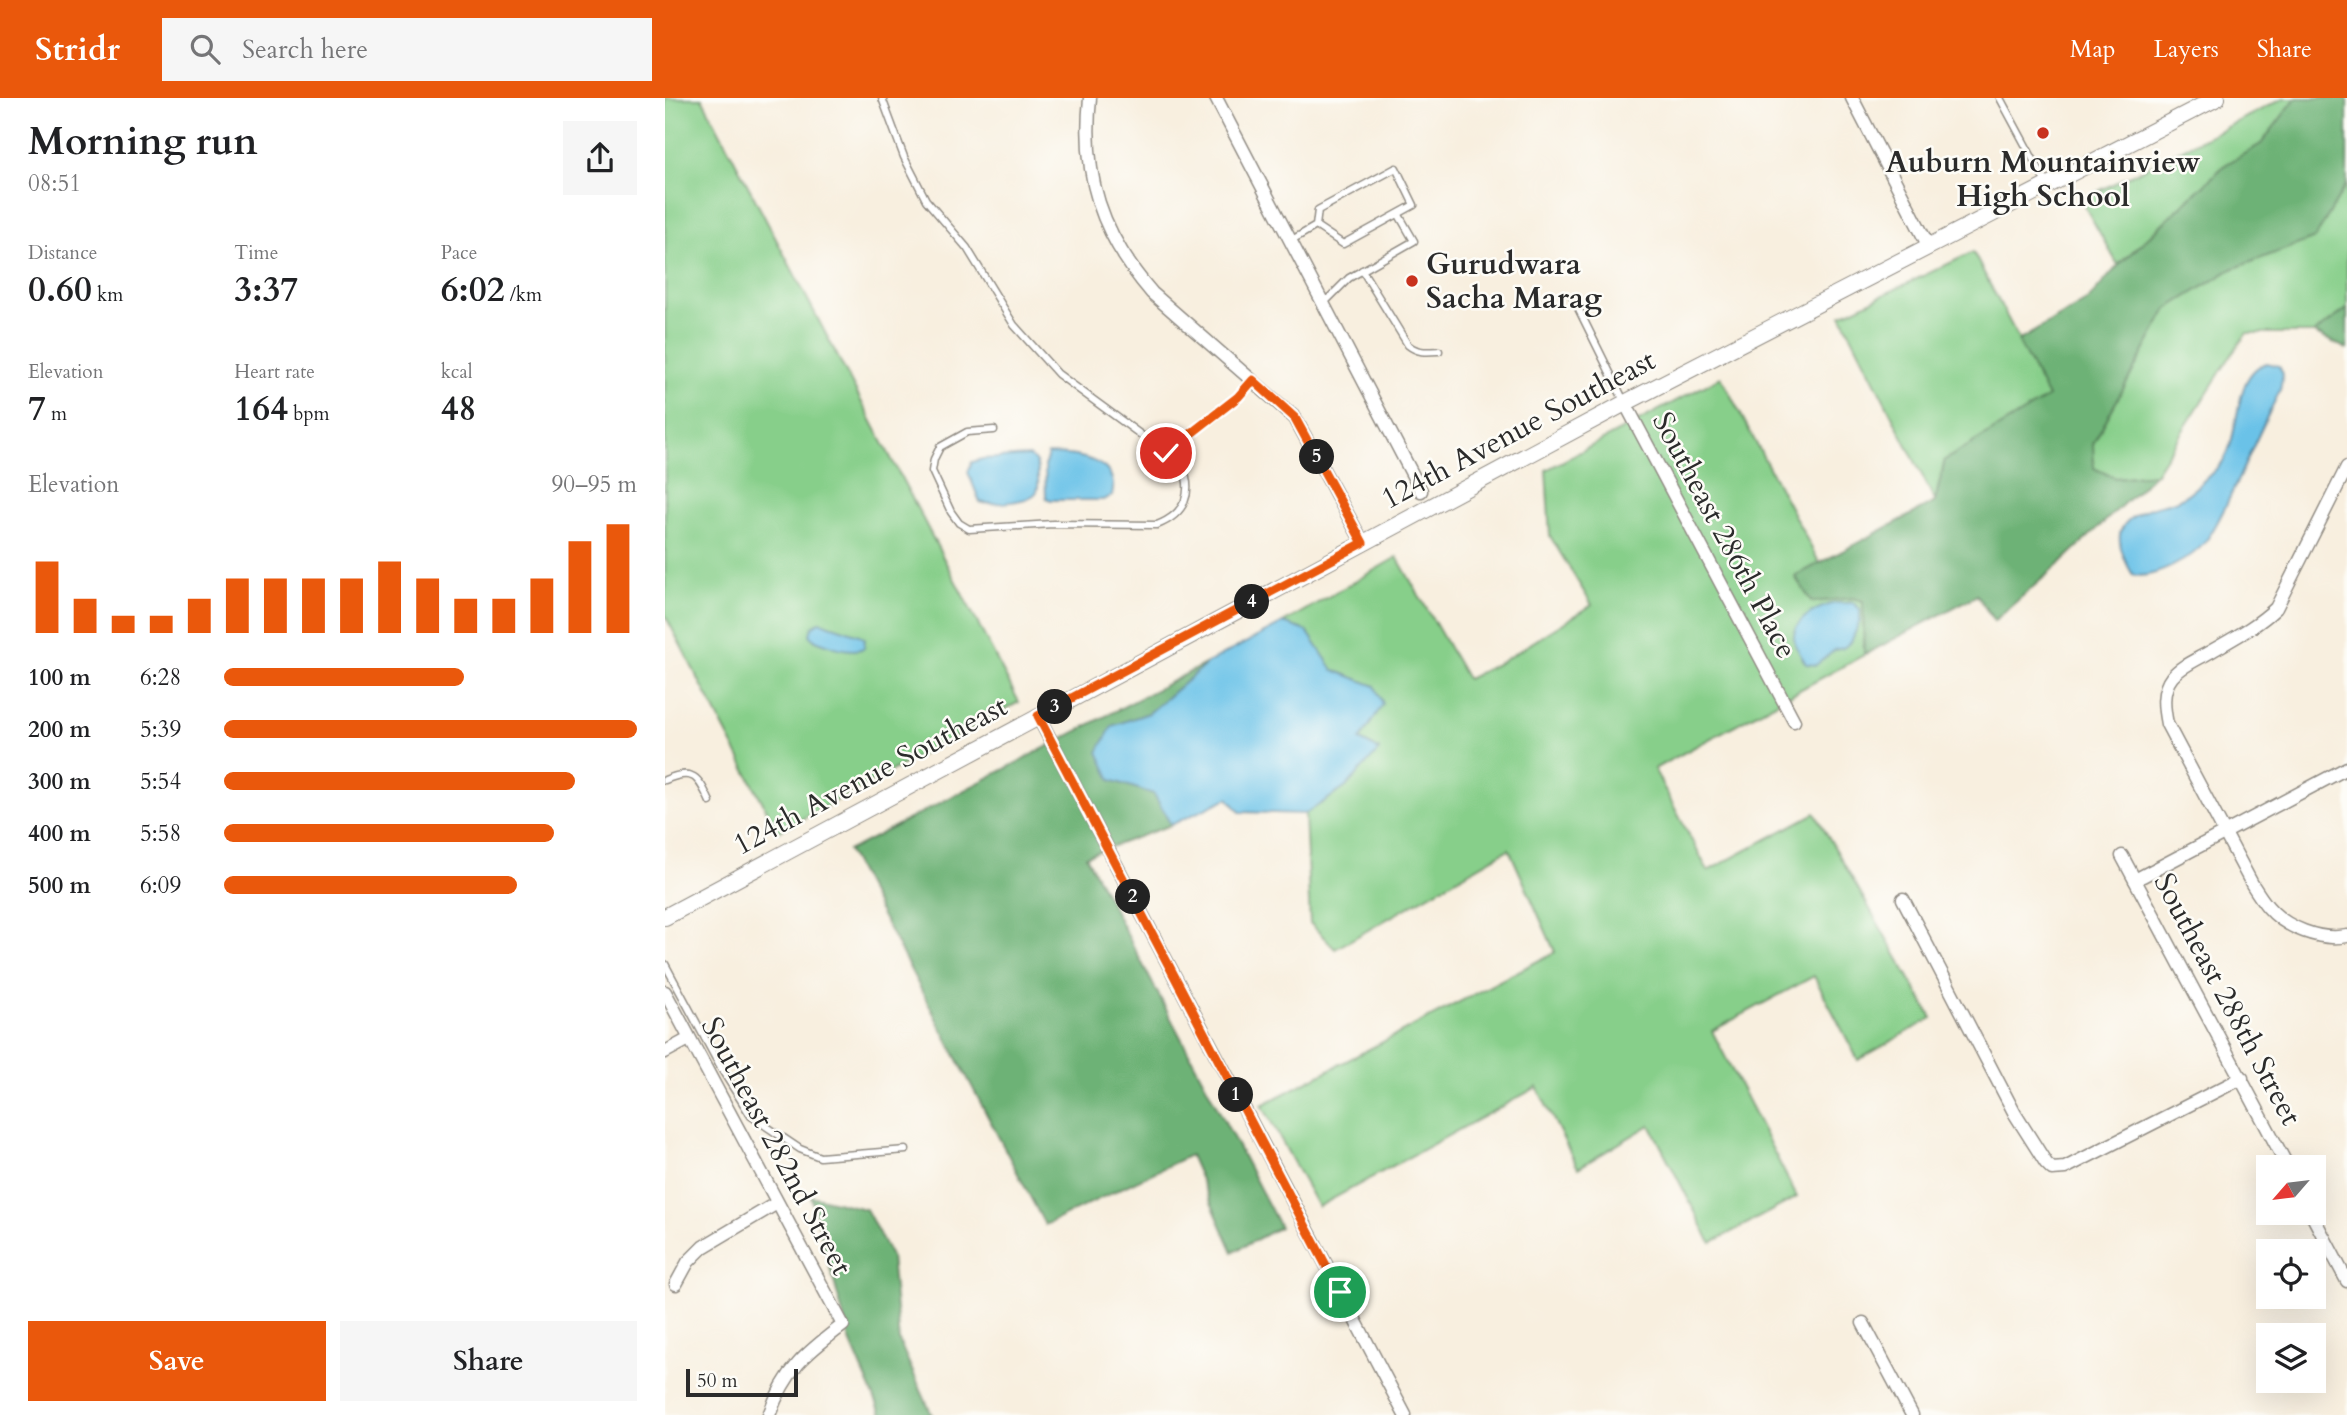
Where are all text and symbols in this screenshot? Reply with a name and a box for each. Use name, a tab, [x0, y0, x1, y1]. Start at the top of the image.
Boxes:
search box	[162, 18, 652, 81]
text: Stridr	[35, 27, 120, 72]
icon: search	[186, 30, 224, 68]
text: Search here	[242, 32, 368, 67]
text: Map	[2070, 33, 2116, 66]
text: Layers	[2154, 33, 2219, 66]
text: Share	[2257, 33, 2312, 66]
text: Morning run	[28, 116, 258, 168]
button: share	[563, 121, 637, 195]
marker: Auburn Mountainview High School	[2035, 125, 2051, 141]
place label: Auburn Mountainview High School	[1885, 142, 2201, 217]
text: 08:51	[28, 168, 81, 199]
text: Distance	[28, 240, 97, 266]
text: Time	[234, 240, 278, 266]
text: Pace	[441, 240, 477, 266]
place label: Gurudwara Sacha Marag	[1426, 244, 1602, 319]
text: 0.60	[28, 266, 92, 314]
text: 3:37	[234, 266, 298, 314]
text: 6:02	[441, 266, 505, 314]
marker: Gurudwara Sacha Marag	[1404, 273, 1420, 289]
text: km	[92, 282, 123, 308]
text: /km	[505, 282, 542, 308]
street label: 124th Avenue Southeast	[1374, 339, 1663, 519]
text: Elevation	[28, 359, 103, 385]
text: Heart rate	[234, 359, 315, 385]
text: kcal	[441, 359, 473, 385]
text: 7	[28, 385, 46, 433]
text: 164	[234, 385, 288, 433]
text: 48	[441, 385, 477, 433]
text: m	[46, 401, 67, 427]
text: bpm	[288, 401, 330, 427]
street label: Southeast 286th Place	[1642, 405, 1807, 666]
pin	[1136, 423, 1196, 483]
icon: check	[1147, 434, 1185, 472]
pin: 5	[1299, 440, 1335, 474]
text: 5	[1312, 443, 1321, 469]
text: Elevation	[28, 469, 119, 500]
text: 90–95 m	[552, 469, 637, 500]
pin: 4	[1235, 584, 1269, 620]
text: 4	[1247, 588, 1256, 614]
text: 100 m	[28, 662, 91, 693]
text: 6:28	[140, 662, 181, 693]
street label: 124th Avenue Southeast	[726, 685, 1015, 865]
pin: 3	[1037, 690, 1073, 724]
text: 3	[1050, 693, 1059, 719]
text: 200 m	[28, 714, 91, 745]
text: 5:39	[140, 714, 181, 745]
text: 300 m	[28, 766, 91, 797]
text: 5:54	[140, 766, 181, 797]
text: 400 m	[28, 818, 91, 849]
text: 5:58	[140, 818, 181, 849]
street label: Southeast 288th Street	[2144, 866, 2312, 1133]
text: 500 m	[28, 870, 91, 901]
text: 6:09	[140, 870, 181, 901]
pin: 2	[1115, 880, 1151, 914]
text: 2	[1128, 883, 1137, 909]
street label: Southeast 282nd Street	[691, 1010, 862, 1283]
pin: 1	[1219, 1077, 1253, 1112]
text: 1	[1231, 1081, 1240, 1107]
north arrow	[2256, 1155, 2326, 1225]
map controls	[2256, 1155, 2326, 1393]
button: locate	[2256, 1239, 2326, 1309]
pin	[1310, 1262, 1370, 1322]
icon: arrive	[1321, 1273, 1359, 1311]
button: Save	[28, 1321, 326, 1401]
button: Share	[340, 1321, 637, 1401]
button: layers	[2256, 1323, 2326, 1393]
scale bar	[686, 1366, 798, 1398]
text: 50 m	[697, 1368, 738, 1394]

